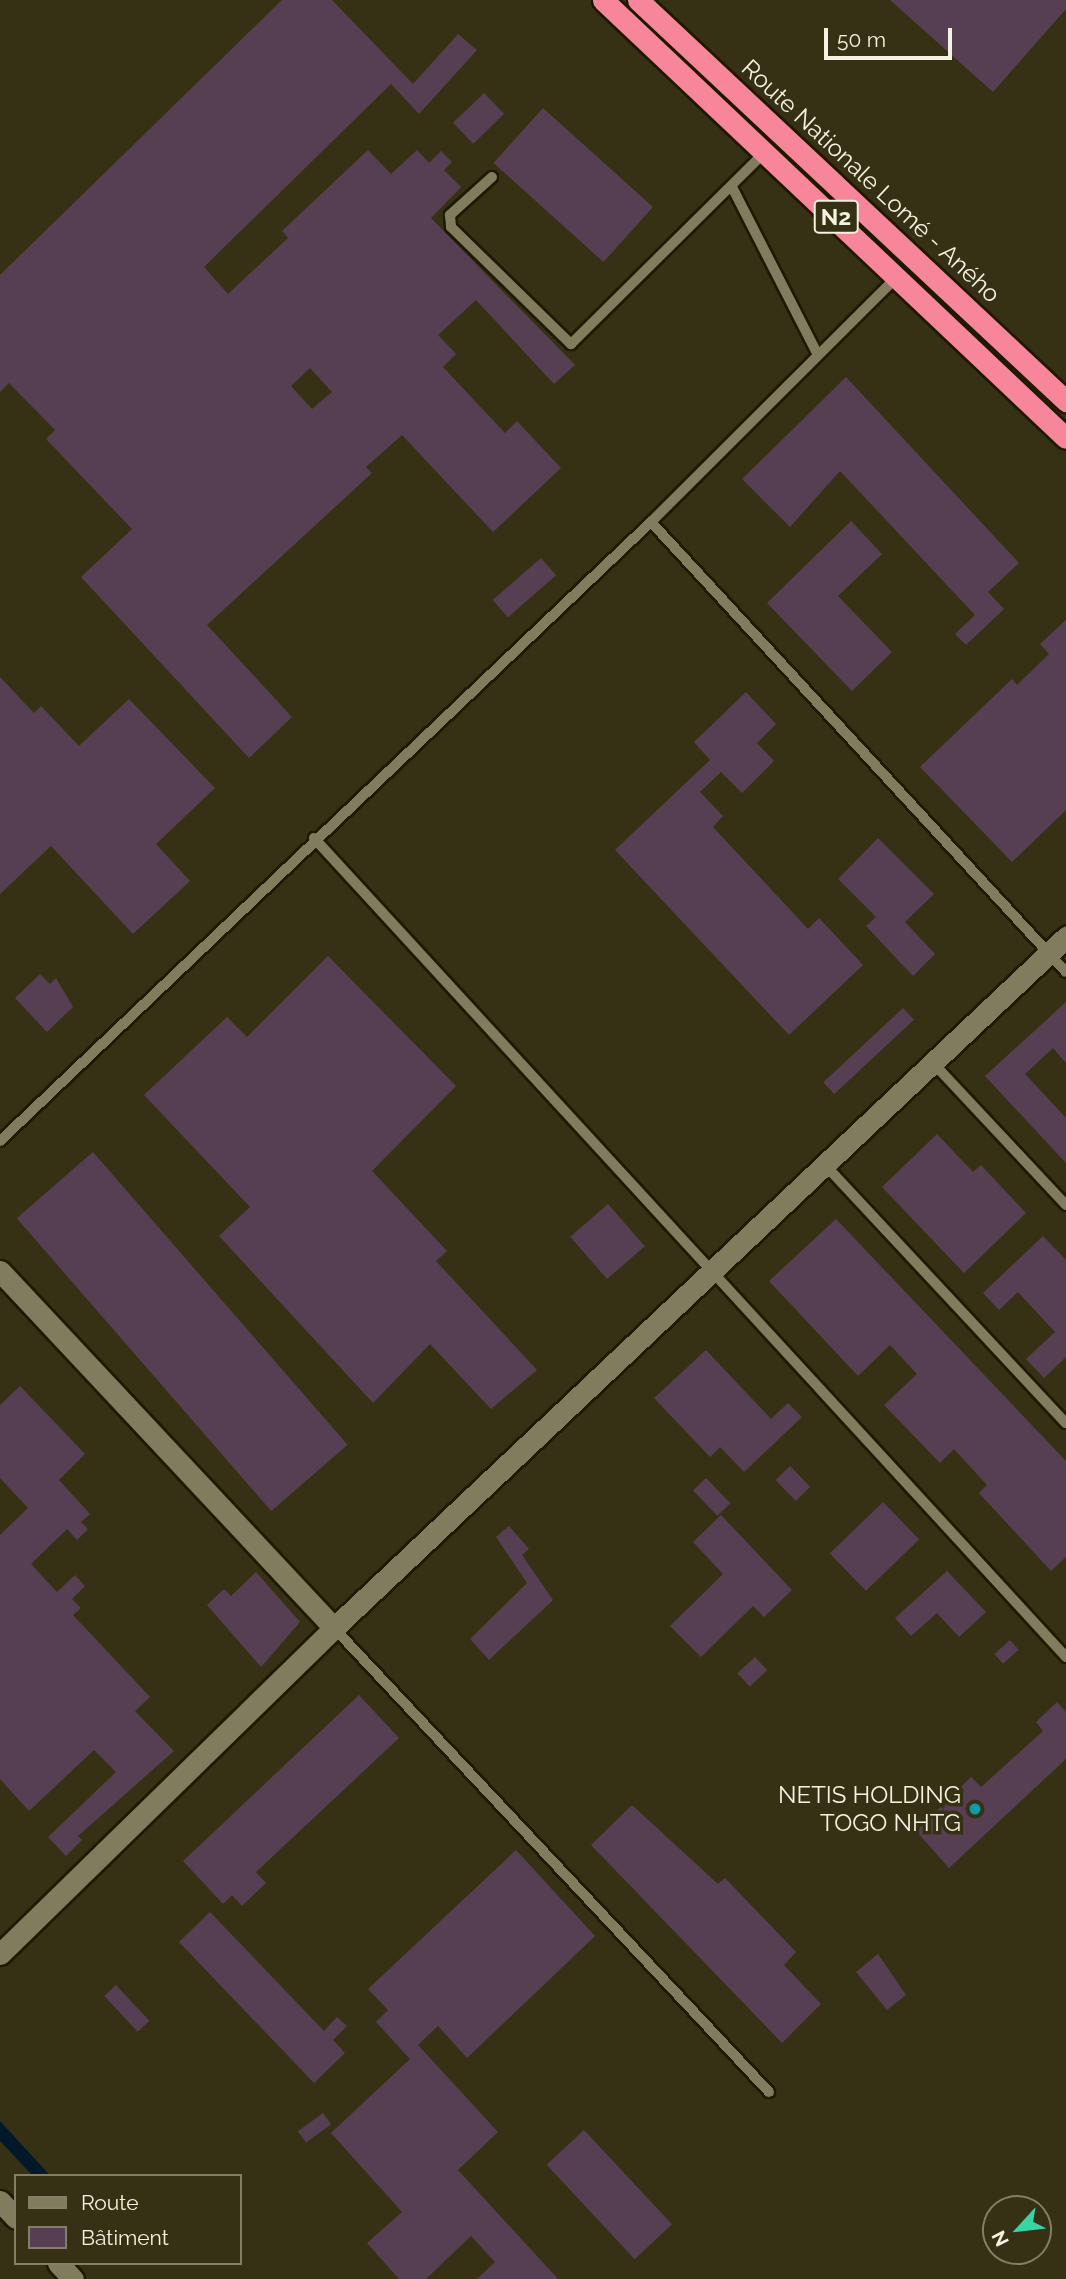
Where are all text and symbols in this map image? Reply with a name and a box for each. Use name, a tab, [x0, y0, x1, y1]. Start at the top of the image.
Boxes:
scale bar	[828, 14, 956, 58]
text: 50 m	[837, 27, 886, 52]
street label: Route Nationale Lomé - Aného	[735, 53, 1007, 309]
road number: N2	[813, 198, 859, 236]
place label: NETIS HOLDING TOGO NHTG	[778, 1781, 961, 1837]
marker: NETIS HOLDING TOGO NHTG	[967, 1801, 983, 1817]
legend	[14, 2174, 242, 2265]
text: Route	[81, 2190, 139, 2215]
north arrow	[982, 2195, 1052, 2265]
text: Bâtiment	[81, 2225, 169, 2250]
text: N	[987, 2227, 1013, 2250]

